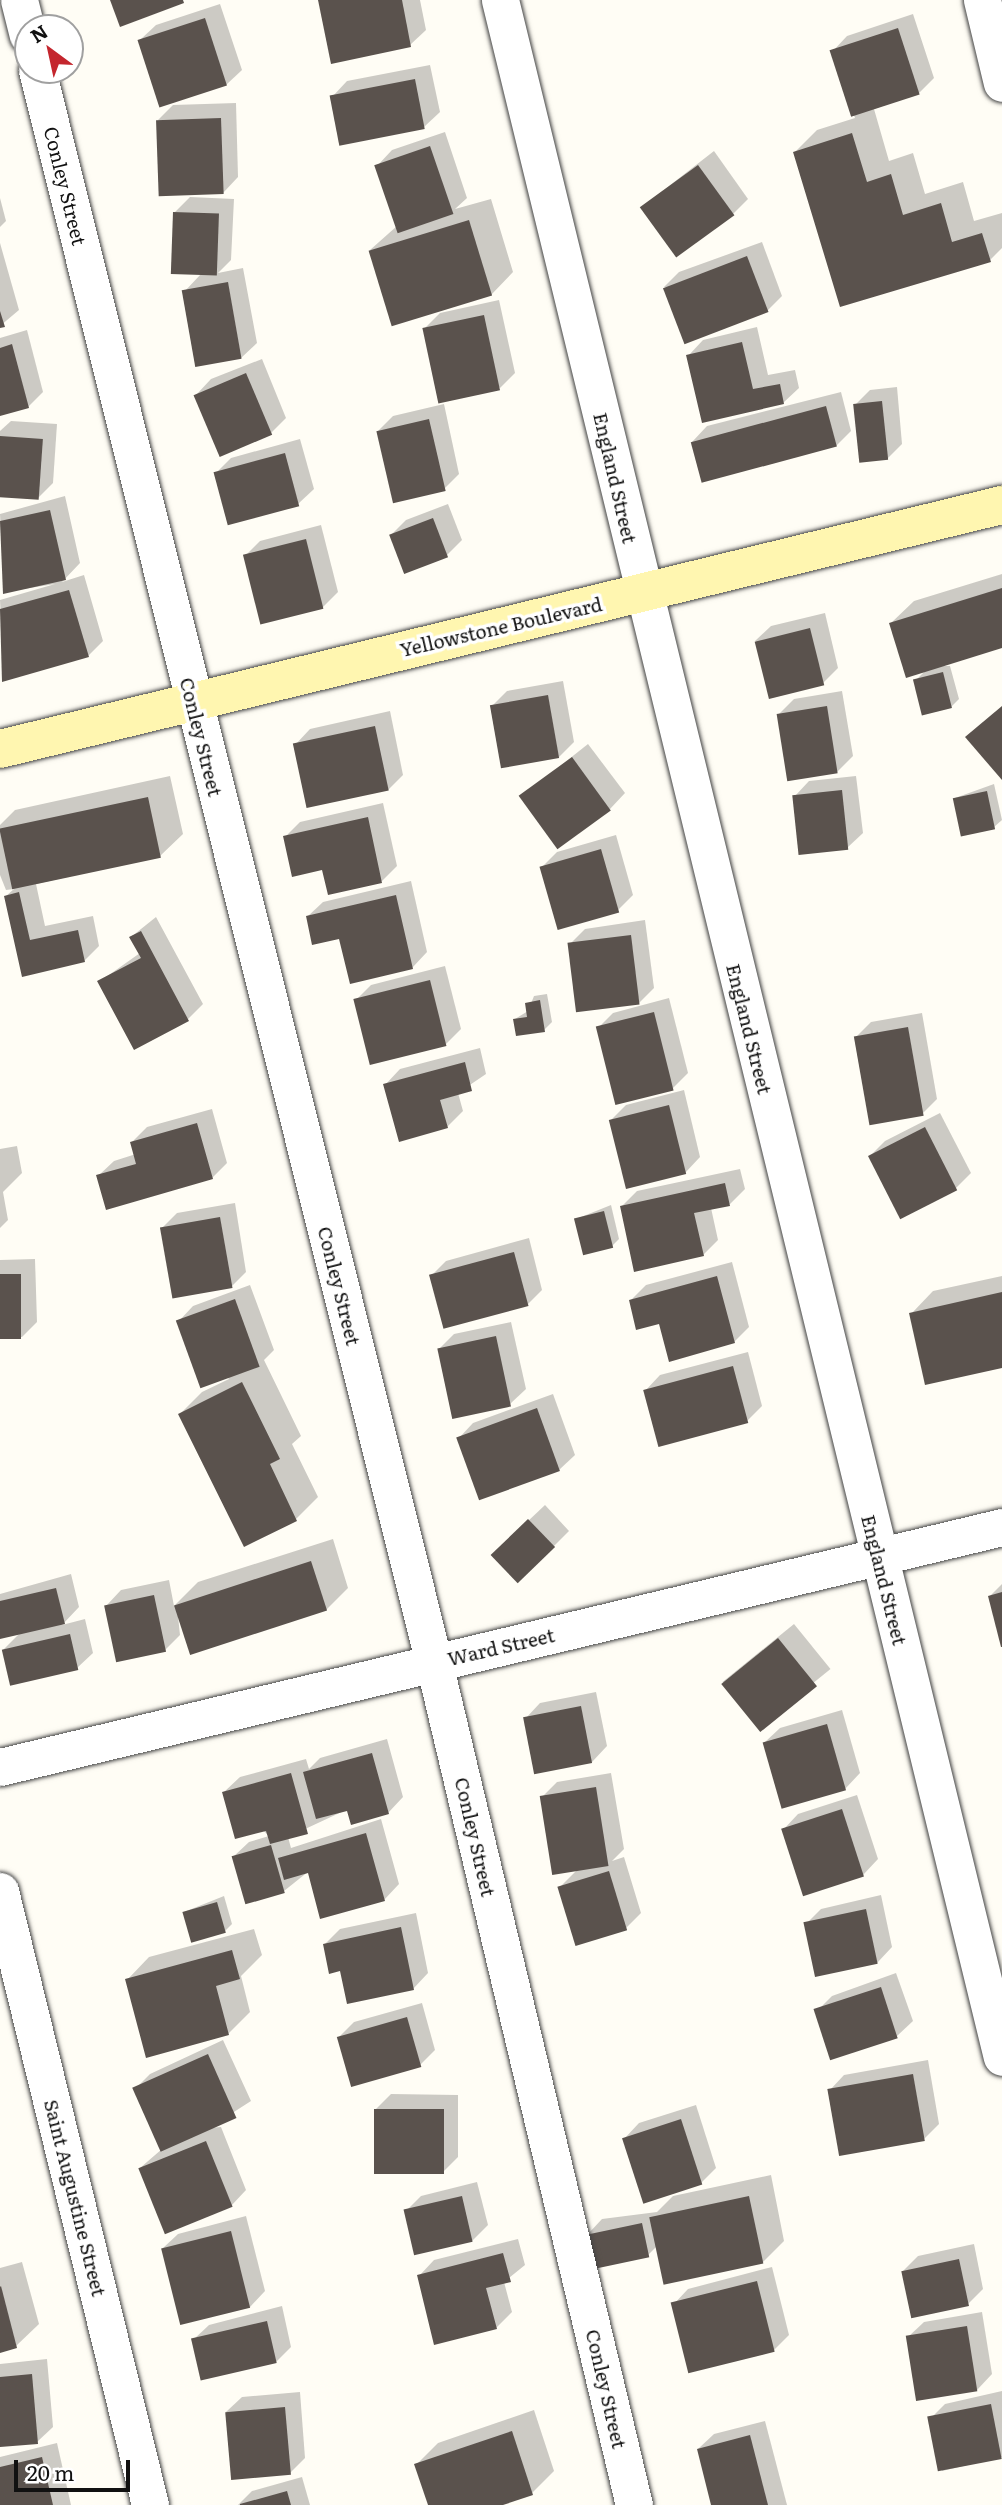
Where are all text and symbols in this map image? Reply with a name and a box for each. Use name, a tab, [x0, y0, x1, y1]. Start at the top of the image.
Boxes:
north arrow	[14, 14, 84, 84]
text: N	[24, 17, 53, 49]
street label: Conley Street	[39, 124, 91, 248]
street label: England Street	[589, 410, 641, 546]
street label: Yellowstone Boulevard	[398, 593, 604, 661]
street label: Conley Street	[175, 675, 227, 799]
street label: England Street	[722, 961, 776, 1097]
street label: Conley Street	[313, 1224, 365, 1348]
street label: England Street	[857, 1512, 911, 1648]
street label: Ward Street	[445, 1624, 557, 1670]
street label: Conley Street	[450, 1775, 500, 1899]
street label: Saint Augustine Street	[40, 2097, 110, 2299]
street label: Conley Street	[581, 2327, 631, 2451]
scale bar	[18, 2446, 133, 2490]
text: 20 m	[27, 2456, 74, 2487]

